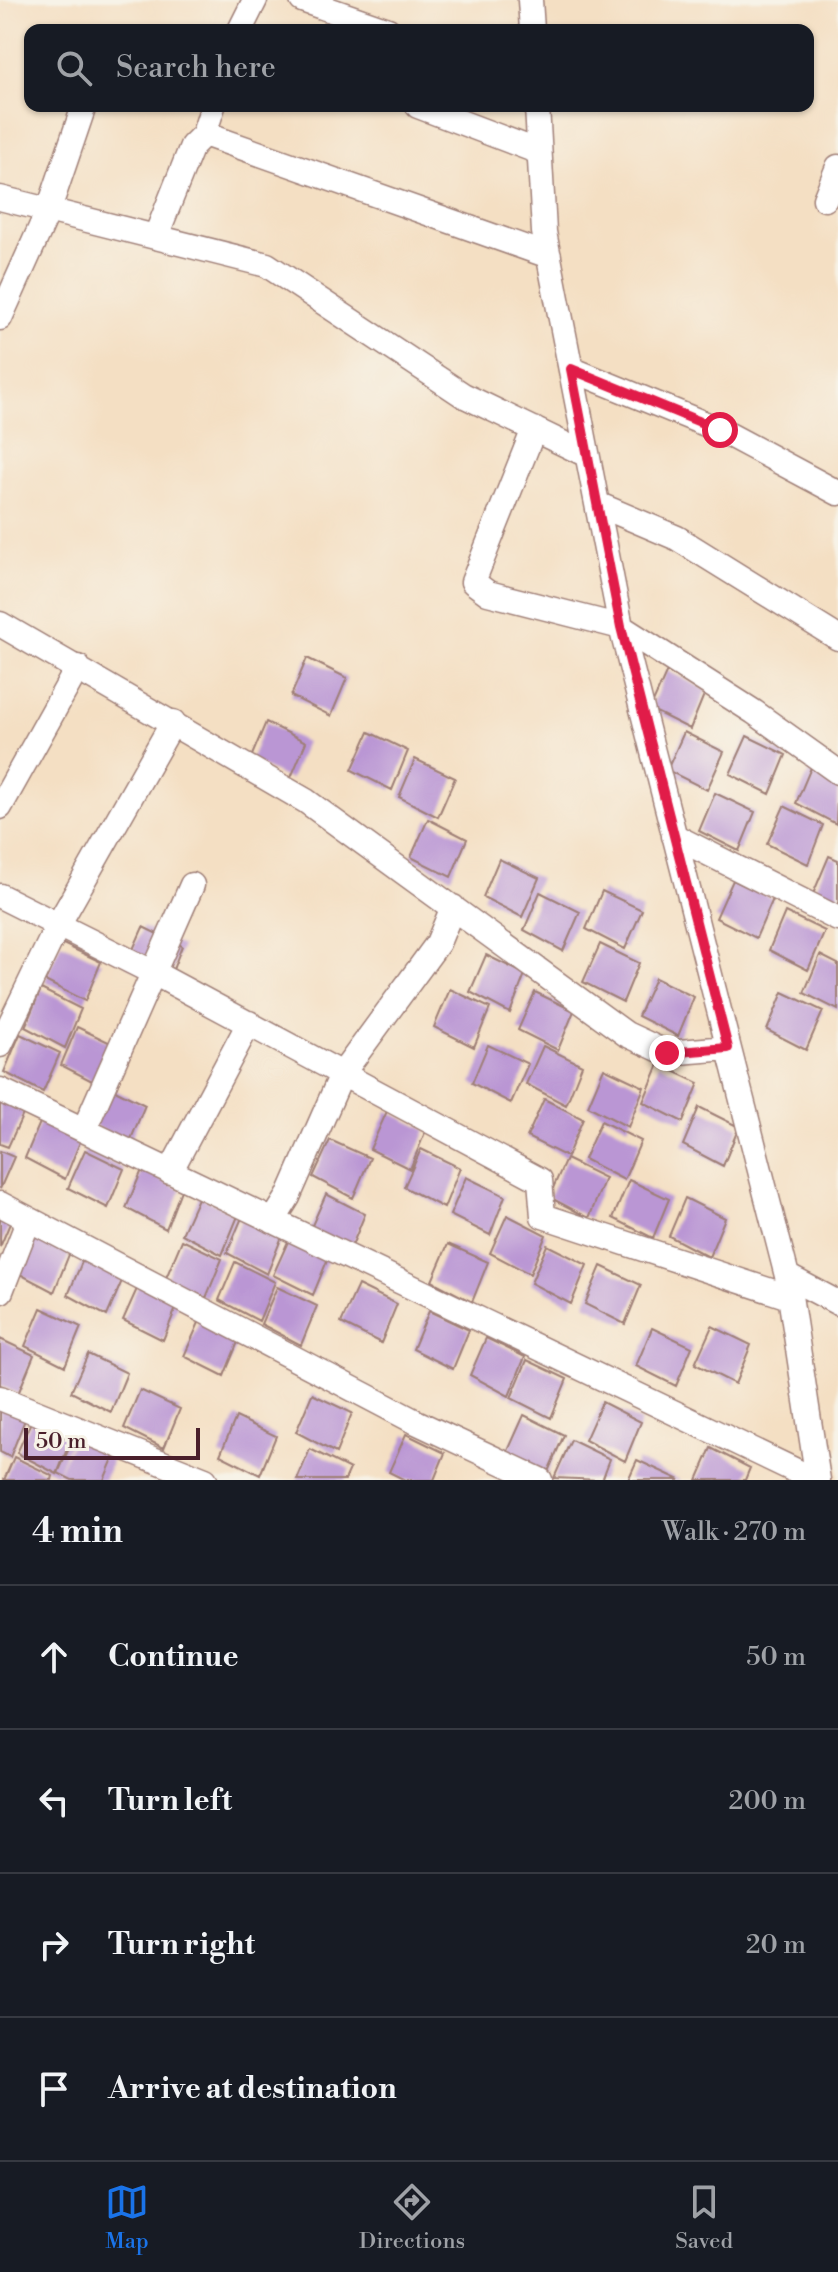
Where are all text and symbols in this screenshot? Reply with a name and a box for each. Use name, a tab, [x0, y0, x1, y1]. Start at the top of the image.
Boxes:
search box	[24, 24, 814, 112]
icon: search	[52, 46, 96, 90]
text: Search here	[116, 49, 276, 87]
route start	[702, 412, 738, 448]
route end	[649, 1035, 685, 1071]
scale bar	[24, 1424, 200, 1460]
text: 50 m	[36, 1428, 87, 1455]
text: 4 min	[32, 1511, 123, 1553]
text: Walk · 270 m	[662, 1516, 806, 1548]
icon: ahead	[32, 1635, 76, 1679]
text: Continue	[108, 1638, 239, 1676]
text: 50 m	[746, 1641, 806, 1673]
icon: left	[32, 1779, 76, 1823]
text: Turn left	[108, 1782, 232, 1820]
text: 200 m	[729, 1785, 806, 1817]
icon: right	[32, 1923, 76, 1967]
text: Turn right	[108, 1926, 255, 1964]
text: 20 m	[746, 1929, 806, 1961]
icon: arrive	[32, 2067, 76, 2111]
text: Arrive at destination	[108, 2070, 397, 2108]
tab: Map	[105, 2180, 149, 2255]
tab: Directions	[359, 2180, 465, 2255]
tab: Saved	[675, 2180, 733, 2255]

